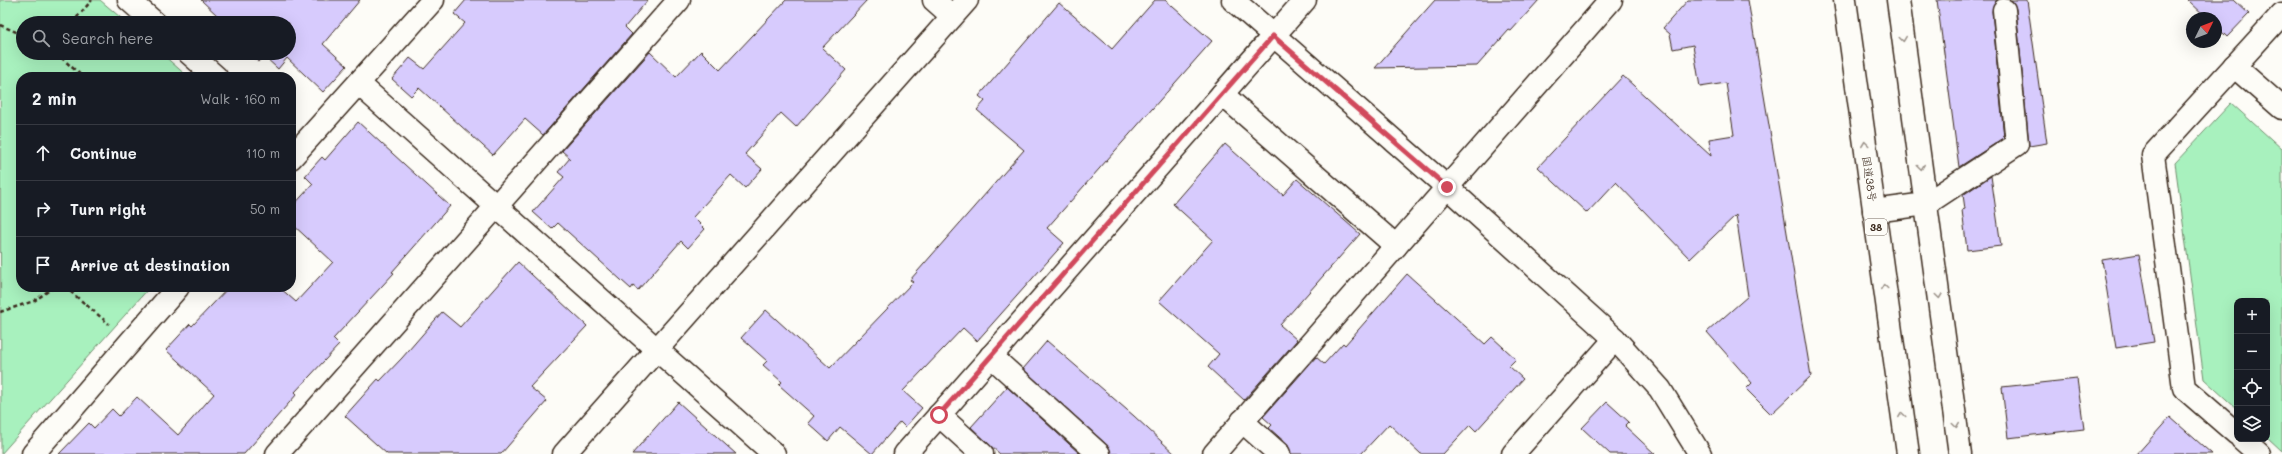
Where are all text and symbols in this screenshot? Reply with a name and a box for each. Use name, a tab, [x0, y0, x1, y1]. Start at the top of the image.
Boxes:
north arrow	[2186, 12, 2222, 48]
search box	[16, 16, 296, 60]
icon: search	[30, 27, 52, 49]
text: Search here	[62, 28, 153, 48]
one-way arrow	[1898, 36, 1907, 42]
text: 2 min	[32, 87, 77, 109]
text: Walk · 160 m	[200, 90, 280, 107]
one-way arrow	[1861, 141, 1870, 147]
icon: ahead	[32, 142, 54, 164]
text: Continue	[70, 143, 137, 163]
text: 110 m	[246, 144, 280, 161]
street label: 国道38号	[1859, 155, 1881, 203]
one-way arrow	[1916, 164, 1925, 170]
route end	[1438, 178, 1456, 196]
icon: right	[32, 198, 54, 220]
text: Turn right	[70, 199, 147, 219]
text: 50 m	[250, 200, 280, 217]
road number: 38	[1865, 219, 1887, 235]
icon: arrive	[32, 254, 54, 276]
text: Arrive at destination	[70, 255, 230, 275]
one-way arrow	[1880, 284, 1889, 290]
one-way arrow	[1934, 293, 1943, 299]
map controls	[2234, 298, 2270, 442]
button: +	[2234, 298, 2270, 334]
button: −	[2234, 334, 2270, 370]
button: locate	[2234, 370, 2270, 406]
route start	[930, 406, 948, 424]
button: layers	[2234, 406, 2270, 442]
one-way arrow	[1898, 412, 1907, 418]
one-way arrow	[1951, 422, 1960, 428]

